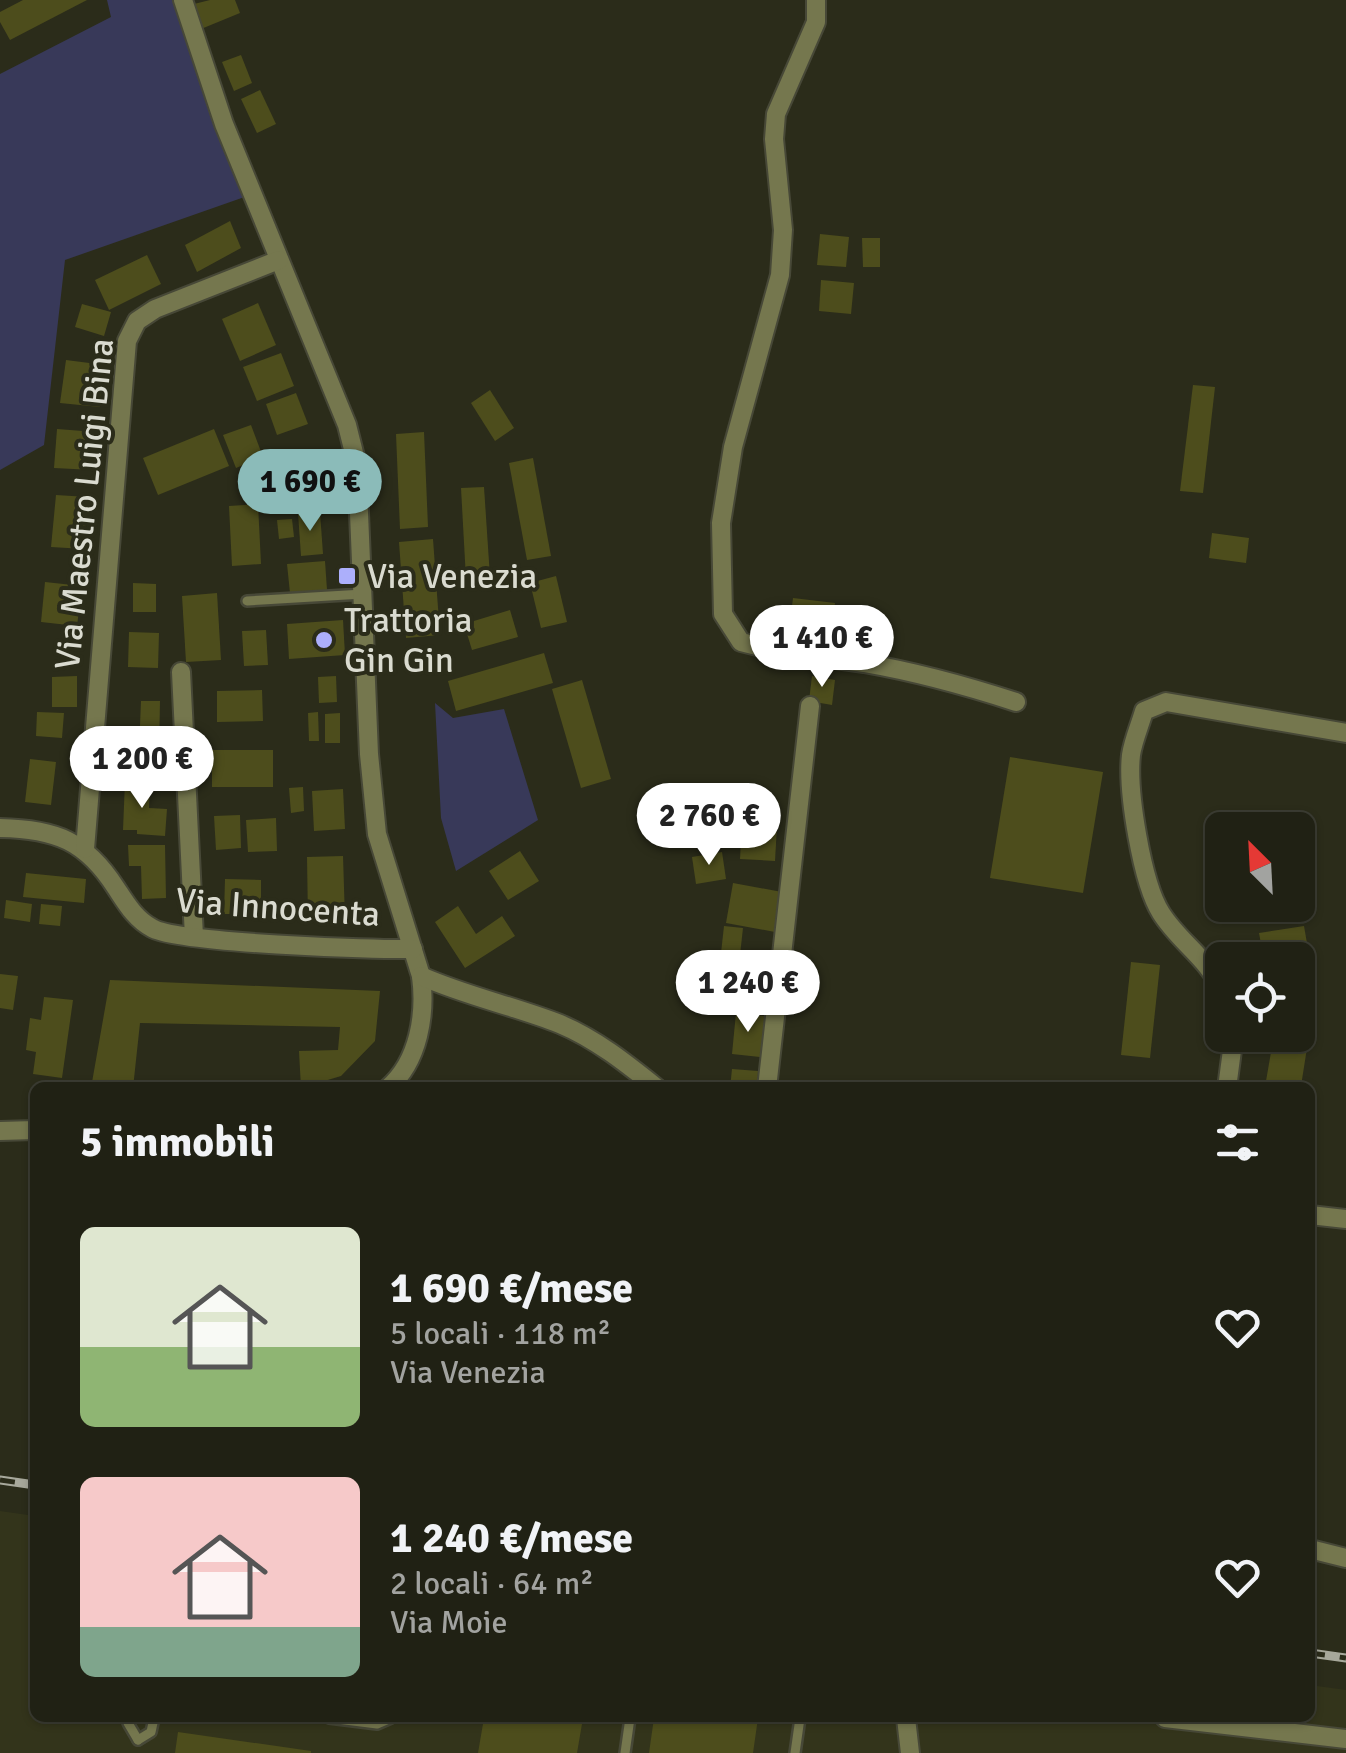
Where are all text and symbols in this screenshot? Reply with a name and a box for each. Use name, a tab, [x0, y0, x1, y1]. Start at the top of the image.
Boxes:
street label: Via Maestro Luigi Bina	[46, 336, 123, 672]
pin: 1 690 €	[218, 449, 402, 534]
text: 1 690 €	[260, 462, 360, 501]
place label: Via Venezia	[367, 555, 537, 598]
marker: Via Venezia	[336, 565, 358, 587]
place label: Trattoria Gin Gin	[344, 599, 473, 682]
pin: 1 410 €	[730, 605, 914, 690]
text: 1 410 €	[772, 618, 872, 657]
marker: Trattoria Gin Gin	[313, 629, 335, 651]
pin: 1 200 €	[50, 726, 234, 811]
text: 1 200 €	[92, 739, 192, 778]
pin: 2 760 €	[617, 783, 801, 868]
text: 2 760 €	[659, 796, 759, 835]
north arrow	[1205, 812, 1315, 922]
map controls	[1205, 812, 1315, 1052]
street label: Via Innocenta	[174, 879, 382, 936]
button: locate	[1205, 942, 1315, 1052]
pin: 1 240 €	[656, 950, 840, 1035]
text: 1 240 €	[698, 963, 798, 1002]
icon: filters	[1210, 1115, 1265, 1170]
text: 5 immobili	[80, 1117, 274, 1168]
text: 1 690 €/mese	[390, 1263, 633, 1314]
icon: home	[160, 1267, 280, 1387]
icon: heart	[1210, 1300, 1265, 1355]
text: 5 locali · 118 m²	[390, 1314, 611, 1353]
text: Via Venezia	[390, 1353, 546, 1392]
text: 1 240 €/mese	[390, 1513, 633, 1564]
icon: home	[160, 1517, 280, 1637]
icon: heart	[1210, 1550, 1265, 1605]
text: 2 locali · 64 m²	[390, 1564, 594, 1603]
text: Via Moie	[390, 1603, 508, 1642]

